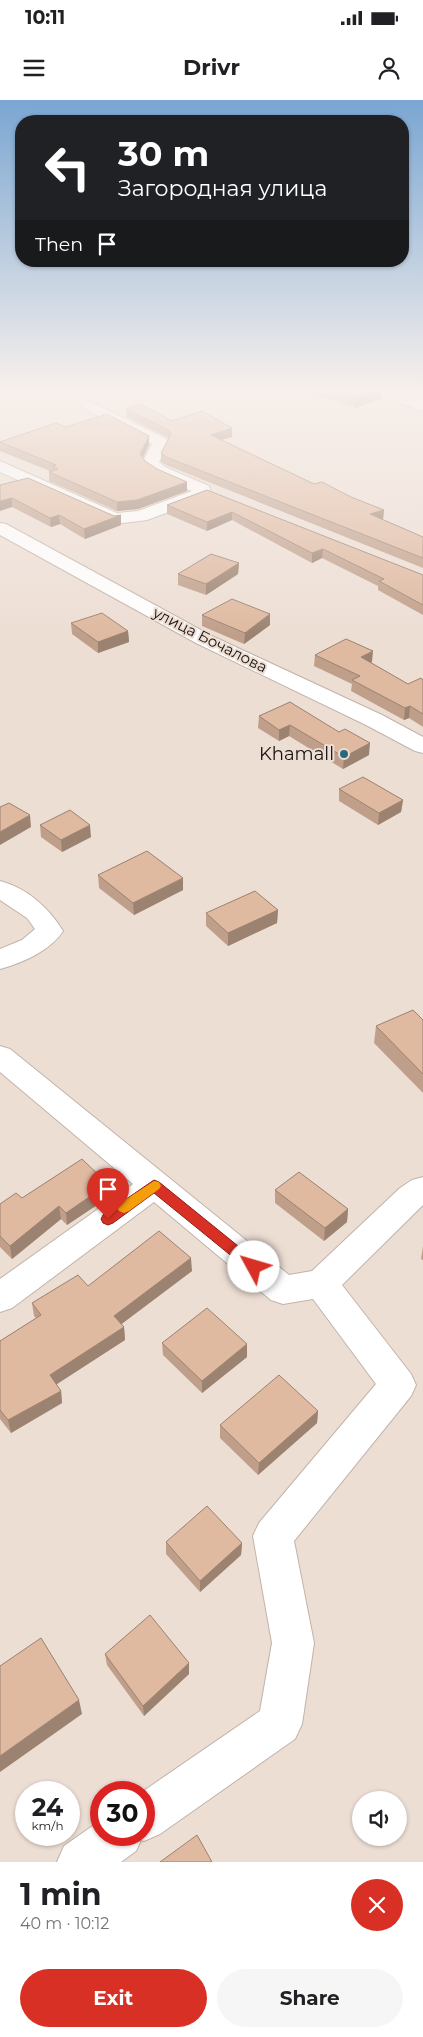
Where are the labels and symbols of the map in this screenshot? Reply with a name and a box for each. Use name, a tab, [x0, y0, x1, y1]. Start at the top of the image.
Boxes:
street label: улица Бочалова	[149, 602, 271, 677]
place label: Khamall	[259, 743, 334, 765]
marker: Khamall	[338, 748, 350, 760]
pin	[87, 1168, 129, 1219]
position arrow	[227, 1240, 279, 1292]
speed limit sign: 30	[90, 1781, 155, 1846]

